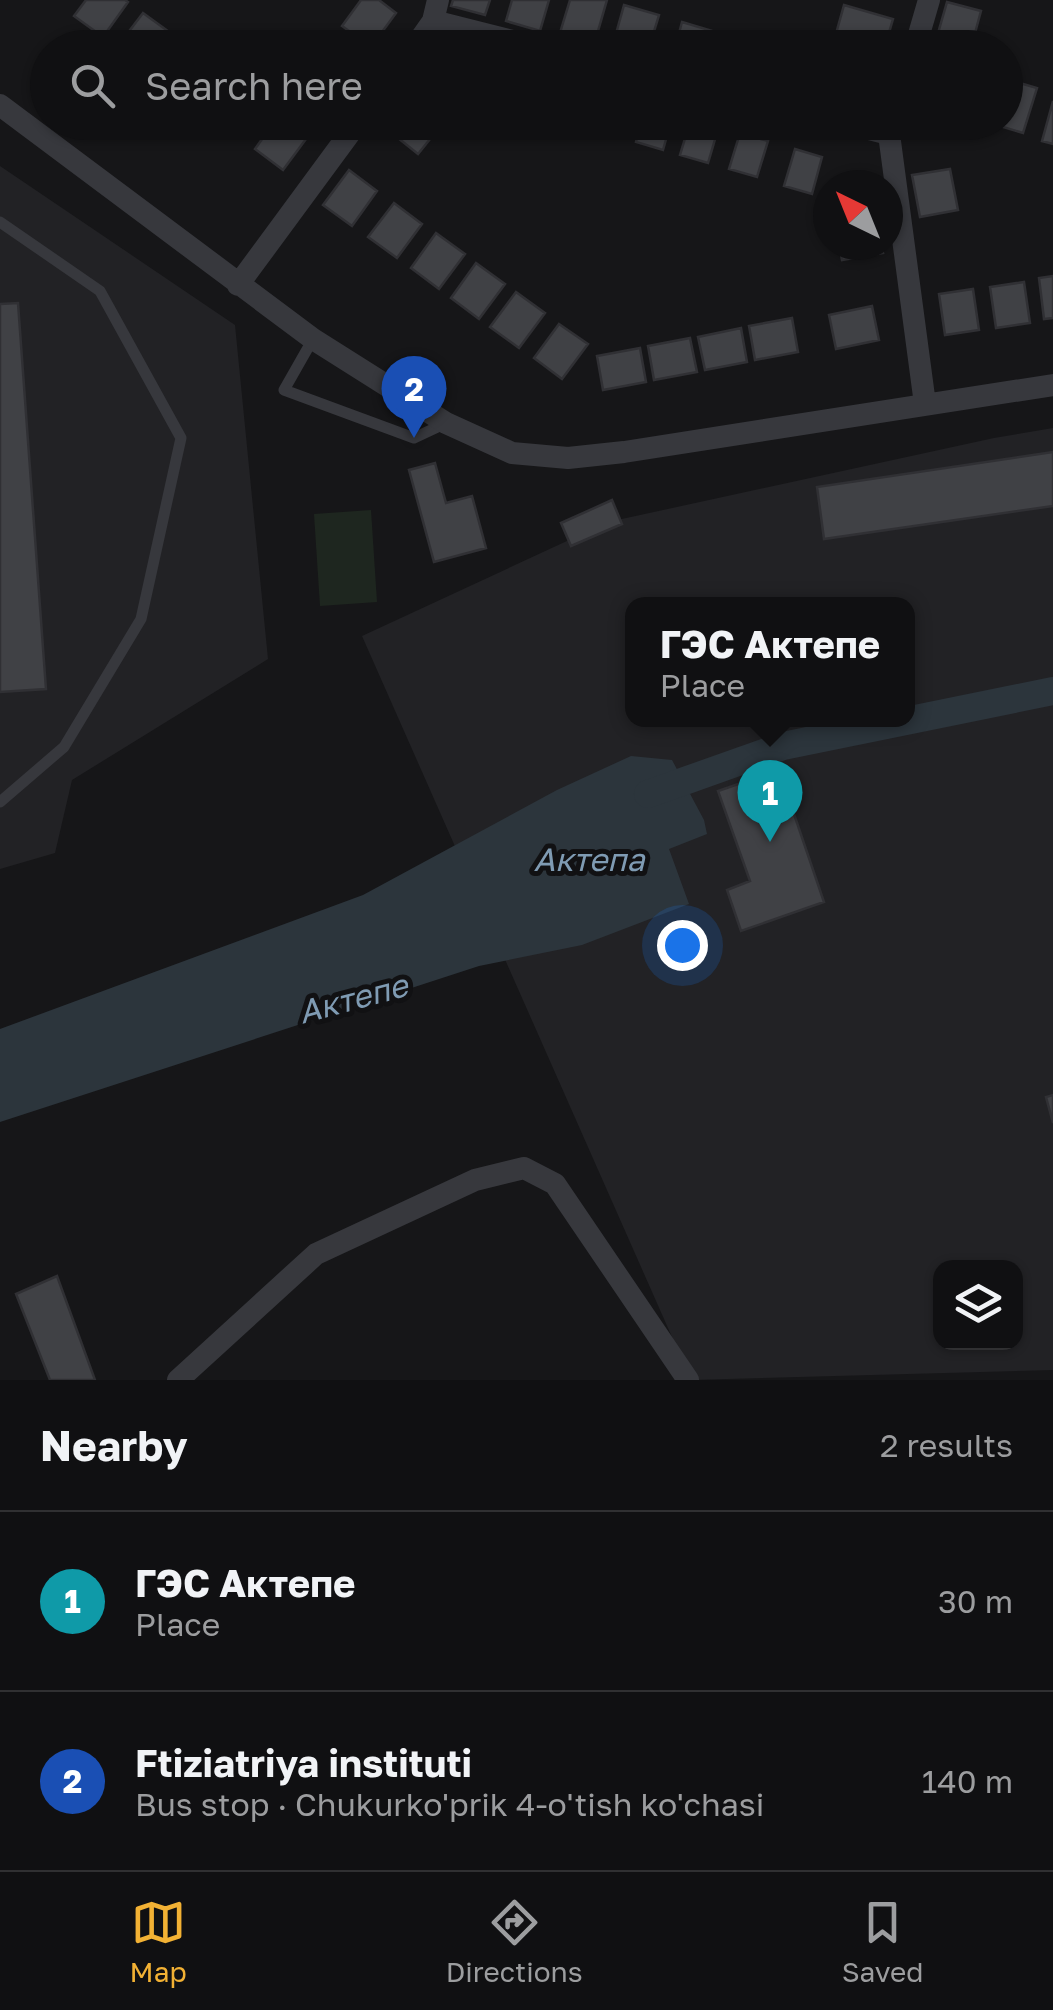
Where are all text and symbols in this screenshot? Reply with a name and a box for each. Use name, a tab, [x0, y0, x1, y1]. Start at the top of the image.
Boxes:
search box	[30, 30, 1023, 140]
icon: search	[65, 58, 120, 113]
text: Search here	[145, 63, 363, 108]
north arrow	[813, 170, 903, 260]
pin: 2	[382, 356, 446, 438]
popup	[625, 597, 915, 727]
text: ГЭС Актепe	[660, 621, 880, 666]
text: Place	[660, 666, 745, 704]
pin: 1	[738, 760, 802, 842]
water label: Актепа	[533, 840, 646, 878]
your location	[657, 920, 708, 971]
water label: Актепе	[294, 965, 414, 1031]
map controls	[933, 1260, 1023, 1350]
button: layers	[933, 1260, 1023, 1350]
text: Nearby	[40, 1420, 188, 1470]
text: 2 results	[880, 1426, 1013, 1464]
text: ГЭС Актепe	[135, 1560, 355, 1605]
text: 1	[64, 1582, 81, 1620]
text: 30 m	[938, 1582, 1013, 1620]
text: Place	[135, 1605, 220, 1643]
text: Ftiziatriya instituti	[135, 1740, 472, 1785]
text: 2	[63, 1762, 82, 1800]
text: 140 m	[922, 1762, 1013, 1800]
text: Bus stop · Chukurko'prik 4-o'tish ko'chasi	[135, 1785, 764, 1823]
tab: Map	[130, 1895, 187, 1988]
tab: Directions	[446, 1895, 583, 1988]
tab: Saved	[842, 1895, 923, 1988]

